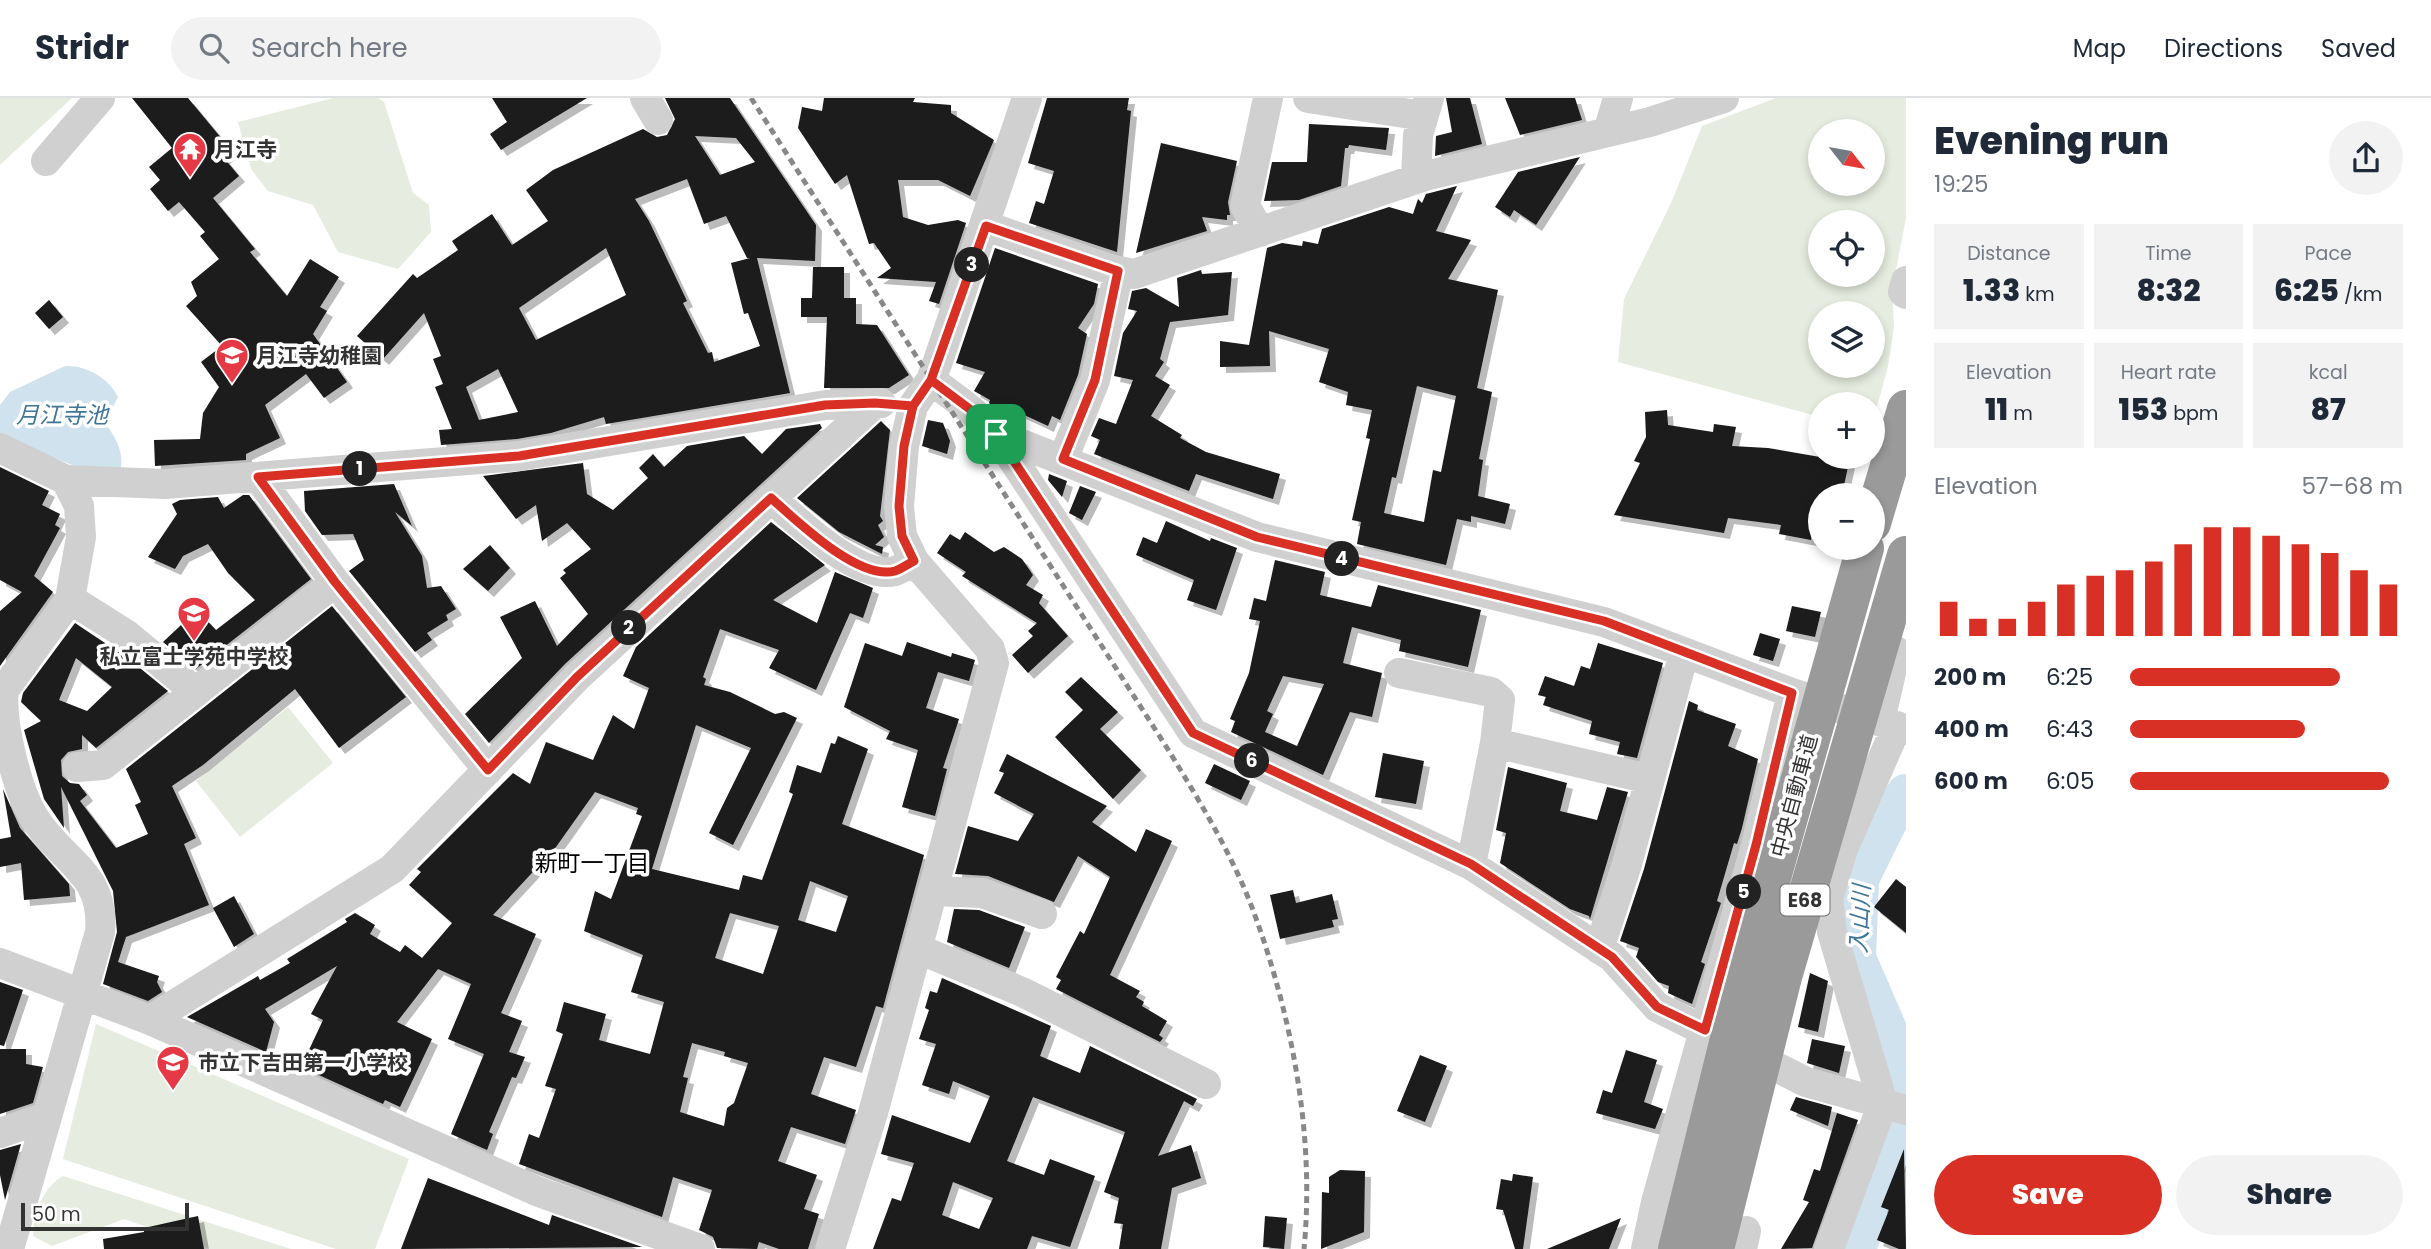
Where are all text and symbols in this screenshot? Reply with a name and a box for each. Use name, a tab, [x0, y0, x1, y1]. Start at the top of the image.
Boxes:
search box	[171, 17, 661, 80]
text: Stridr	[35, 24, 129, 71]
icon: search	[195, 29, 233, 67]
text: Search here	[251, 30, 408, 66]
text: Map	[2073, 32, 2126, 65]
text: Directions	[2164, 32, 2283, 65]
text: Saved	[2321, 32, 2396, 65]
text: Evening run	[1934, 114, 2169, 167]
north arrow	[1808, 119, 1885, 196]
map controls	[1808, 119, 1885, 560]
button: share	[2329, 121, 2403, 195]
temple icon: 月江寺	[171, 130, 209, 179]
place label: 月江寺	[214, 135, 277, 164]
text: 19:25	[1934, 168, 1988, 200]
button: locate	[1808, 210, 1885, 287]
text: Distance	[1967, 240, 2050, 267]
text: Time	[2145, 240, 2192, 267]
text: Pace	[2305, 240, 2352, 267]
pin: 3	[954, 248, 990, 282]
text: 3	[966, 251, 977, 278]
text: 1.33	[1963, 269, 2020, 312]
text: 8:32	[2136, 269, 2201, 312]
text: 6:25	[2274, 269, 2339, 312]
text: km	[2020, 281, 2055, 308]
text: /km	[2339, 281, 2382, 308]
button: layers	[1808, 301, 1885, 378]
school or university icon: 月江寺幼稚園	[213, 336, 251, 385]
place label: 月江寺幼稚園	[256, 341, 382, 370]
text: Elevation	[1966, 359, 2052, 386]
text: Heart rate	[2121, 359, 2216, 386]
text: kcal	[2309, 359, 2348, 386]
text: 11	[1985, 388, 2008, 431]
text: 153	[2119, 388, 2168, 431]
text: 87	[2311, 388, 2346, 431]
button: +	[1808, 392, 1885, 469]
water label: 月江寺池	[16, 399, 110, 431]
text: m	[2008, 400, 2033, 427]
text: bpm	[2168, 400, 2218, 427]
pin	[966, 404, 1026, 464]
icon: arrive	[977, 415, 1015, 453]
pin: 1	[342, 452, 378, 486]
text: 1	[356, 455, 363, 482]
text: Elevation	[1934, 470, 2038, 502]
text: 57–68 m	[2301, 470, 2403, 502]
button: −	[1808, 483, 1885, 560]
pin: 4	[1324, 542, 1360, 576]
text: 4	[1335, 545, 1348, 572]
school or university icon: 私立富士学苑中学校	[175, 594, 213, 643]
pin: 2	[612, 610, 646, 646]
text: 2	[623, 614, 634, 641]
place label: 私立富士学苑中学校	[100, 642, 289, 671]
text: 200 m	[1934, 661, 2006, 693]
text: 6:25	[2046, 661, 2093, 693]
text: 400 m	[1934, 713, 2009, 745]
text: 6:43	[2046, 713, 2094, 745]
street label: 中央自動車道	[1764, 731, 1824, 861]
pin: 6	[1234, 744, 1270, 778]
text: 6	[1245, 747, 1258, 774]
text: 600 m	[1934, 765, 2008, 797]
text: 6:05	[2046, 765, 2094, 797]
district label: 新町一丁目	[535, 847, 650, 879]
pin: 5	[1726, 874, 1762, 910]
text: 5	[1737, 878, 1750, 905]
water label: 入山川	[1842, 881, 1878, 954]
road number: E68	[1780, 884, 1829, 916]
school or university icon: 市立下吉田第一小学校	[154, 1043, 192, 1092]
place label: 市立下吉田第一小学校	[198, 1048, 408, 1077]
button: Save	[1934, 1155, 2162, 1235]
button: Share	[2176, 1155, 2403, 1235]
scale bar	[21, 1200, 189, 1232]
text: 50 m	[32, 1201, 81, 1228]

